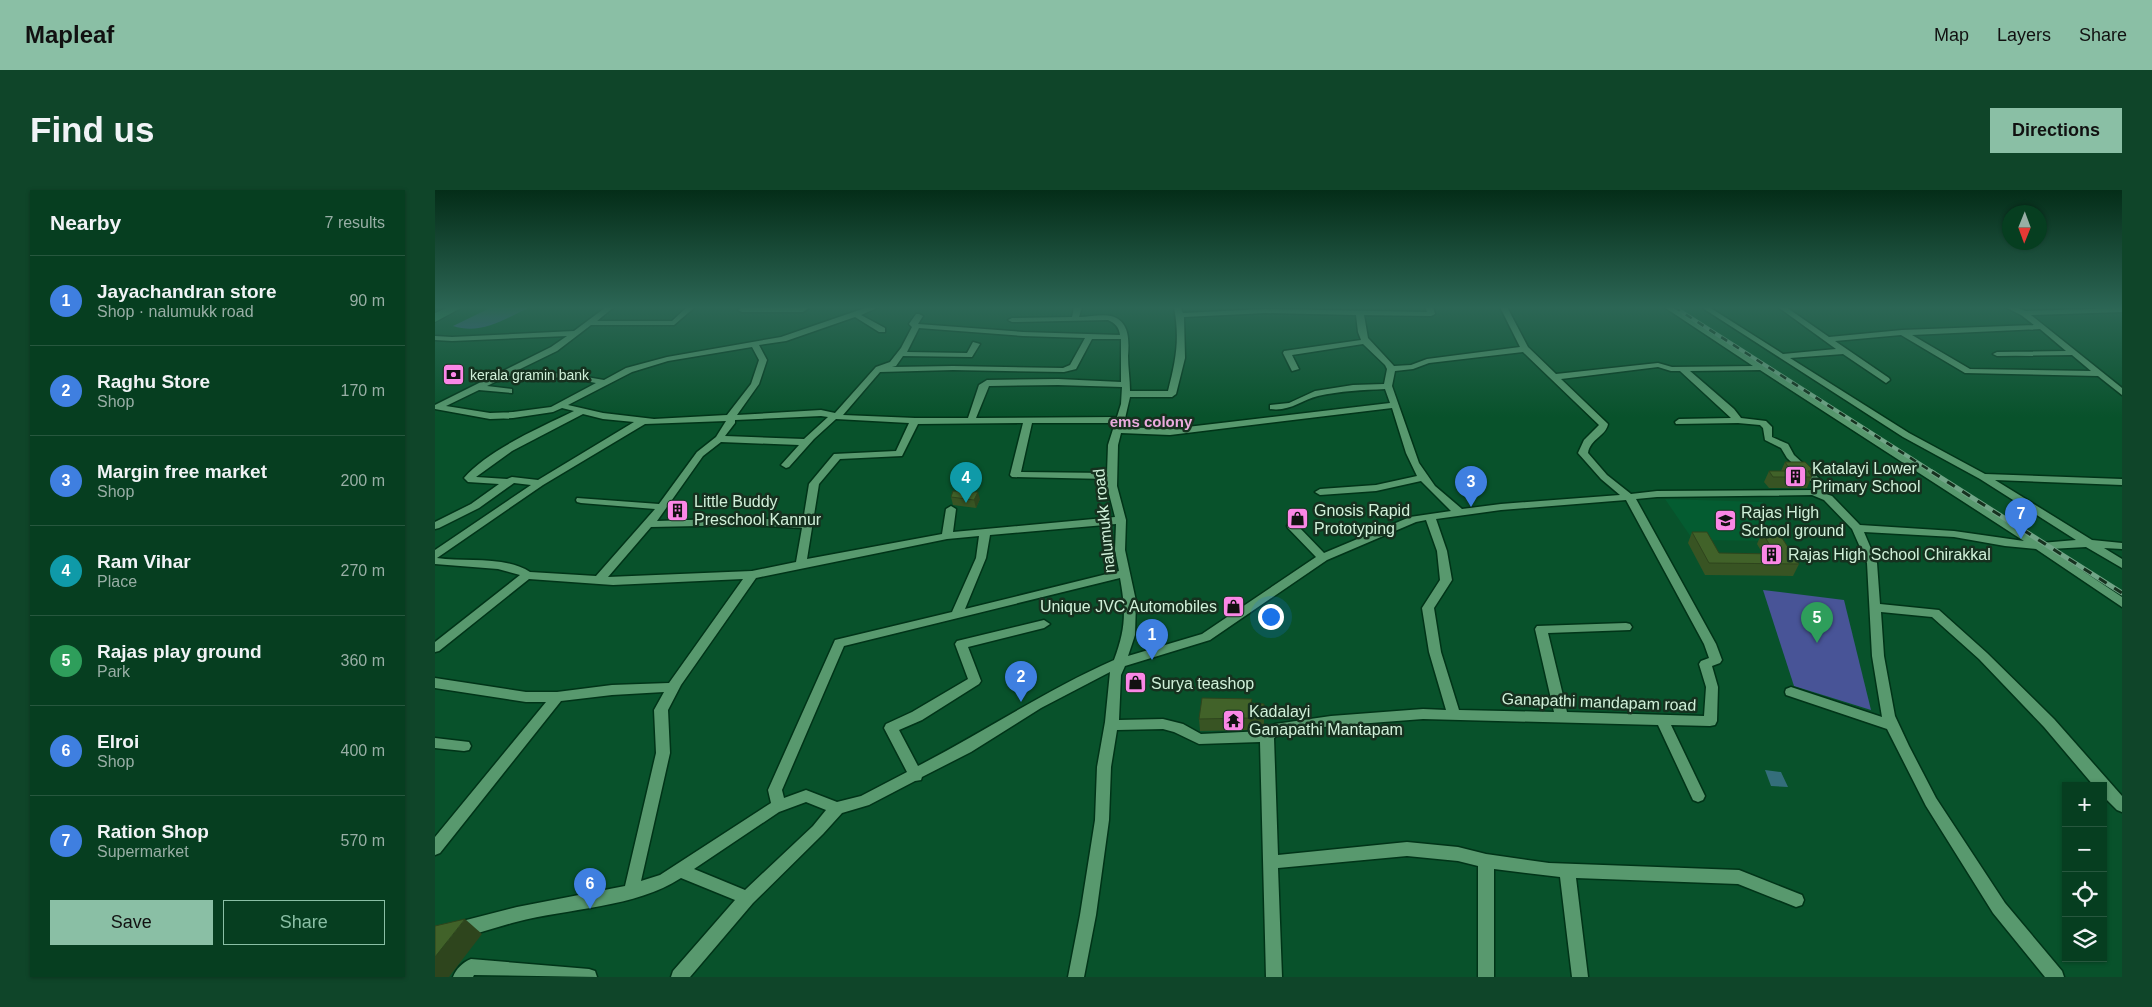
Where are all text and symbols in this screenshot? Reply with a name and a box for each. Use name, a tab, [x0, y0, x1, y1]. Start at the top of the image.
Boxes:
text: Mapleaf	[25, 21, 114, 48]
text: Map	[1934, 25, 1969, 45]
text: Layers	[1997, 25, 2051, 45]
text: Share	[2079, 25, 2127, 45]
button: Directions	[1990, 108, 2122, 153]
text: Find us	[30, 110, 154, 149]
north arrow	[2002, 205, 2047, 250]
text: Nearby	[50, 211, 121, 234]
text: 7 results	[325, 214, 385, 231]
text: Jayachandran store	[97, 281, 277, 302]
text: 1	[62, 292, 70, 309]
text: 90 m	[349, 292, 385, 309]
text: Shop · nalumukk road	[97, 303, 254, 320]
bank icon: kerala gramin bank	[442, 363, 466, 387]
place label: kerala gramin bank	[470, 367, 590, 383]
text: Raghu Store	[97, 371, 210, 392]
text: 2	[62, 382, 70, 399]
text: 170 m	[341, 382, 385, 399]
text: Shop	[97, 393, 134, 410]
district label: ems colony	[1110, 413, 1193, 430]
place label: Katalayi Lower Primary School	[1812, 460, 1920, 495]
text: Margin free market	[97, 461, 267, 482]
pin: 4	[950, 462, 982, 503]
building icon: Katalayi Lower Primary School	[1784, 465, 1808, 489]
pin: 3	[1455, 466, 1487, 507]
street label: nalumukk road	[1090, 468, 1118, 574]
text: 3	[62, 472, 70, 489]
text: 200 m	[341, 472, 385, 489]
text: Shop	[97, 483, 134, 500]
place label: Little Buddy Preschool Kannur	[694, 493, 822, 528]
building icon: Little Buddy Preschool Kannur	[666, 498, 690, 522]
pin: 7	[2005, 498, 2037, 539]
place label: Gnosis Rapid Prototyping	[1314, 502, 1410, 537]
place label: Rajas High School ground	[1741, 504, 1844, 539]
shop icon: Gnosis Rapid Prototyping	[1286, 507, 1310, 531]
school or university icon: Rajas High School ground	[1713, 509, 1737, 533]
building icon: Rajas High School Chirakkal	[1760, 542, 1784, 566]
place label: Rajas High School Chirakkal	[1788, 546, 1991, 563]
text: Ram Vihar	[97, 551, 191, 572]
text: 4	[62, 562, 70, 579]
text: 270 m	[341, 562, 385, 579]
text: Place	[97, 573, 137, 590]
shop icon: Unique JVC Automobiles	[1221, 594, 1245, 618]
place label: Unique JVC Automobiles	[1040, 598, 1217, 615]
pin: 5	[1801, 602, 1833, 643]
your location	[1258, 604, 1284, 630]
pin: 1	[1136, 619, 1168, 660]
text: Rajas play ground	[97, 641, 262, 662]
text: 5	[62, 652, 70, 669]
text: 360 m	[341, 652, 385, 669]
pin: 2	[1005, 661, 1037, 702]
text: Park	[97, 663, 130, 680]
shop icon: Surya teashop	[1123, 671, 1147, 695]
place label: Surya teashop	[1151, 675, 1254, 692]
street label: Ganapathi mandapam road	[1501, 690, 1697, 714]
place label: Kadalayi Ganapathi Mantapam	[1249, 703, 1403, 738]
temple icon: Kadalayi Ganapathi Mantapam	[1221, 708, 1245, 732]
text: Elroi	[97, 731, 139, 752]
text: 6	[62, 742, 70, 759]
text: 400 m	[341, 742, 385, 759]
text: Shop	[97, 753, 134, 770]
map controls	[2062, 782, 2107, 962]
button: +	[2062, 782, 2107, 827]
text: Ration Shop	[97, 821, 209, 842]
button: −	[2062, 827, 2107, 872]
text: 7	[62, 832, 70, 849]
text: 570 m	[341, 832, 385, 849]
text: Supermarket	[97, 843, 189, 860]
pin: 6	[574, 868, 606, 909]
button: locate	[2062, 872, 2107, 917]
button: Save	[50, 900, 213, 945]
button: Share	[223, 900, 385, 945]
button: layers	[2062, 917, 2107, 962]

